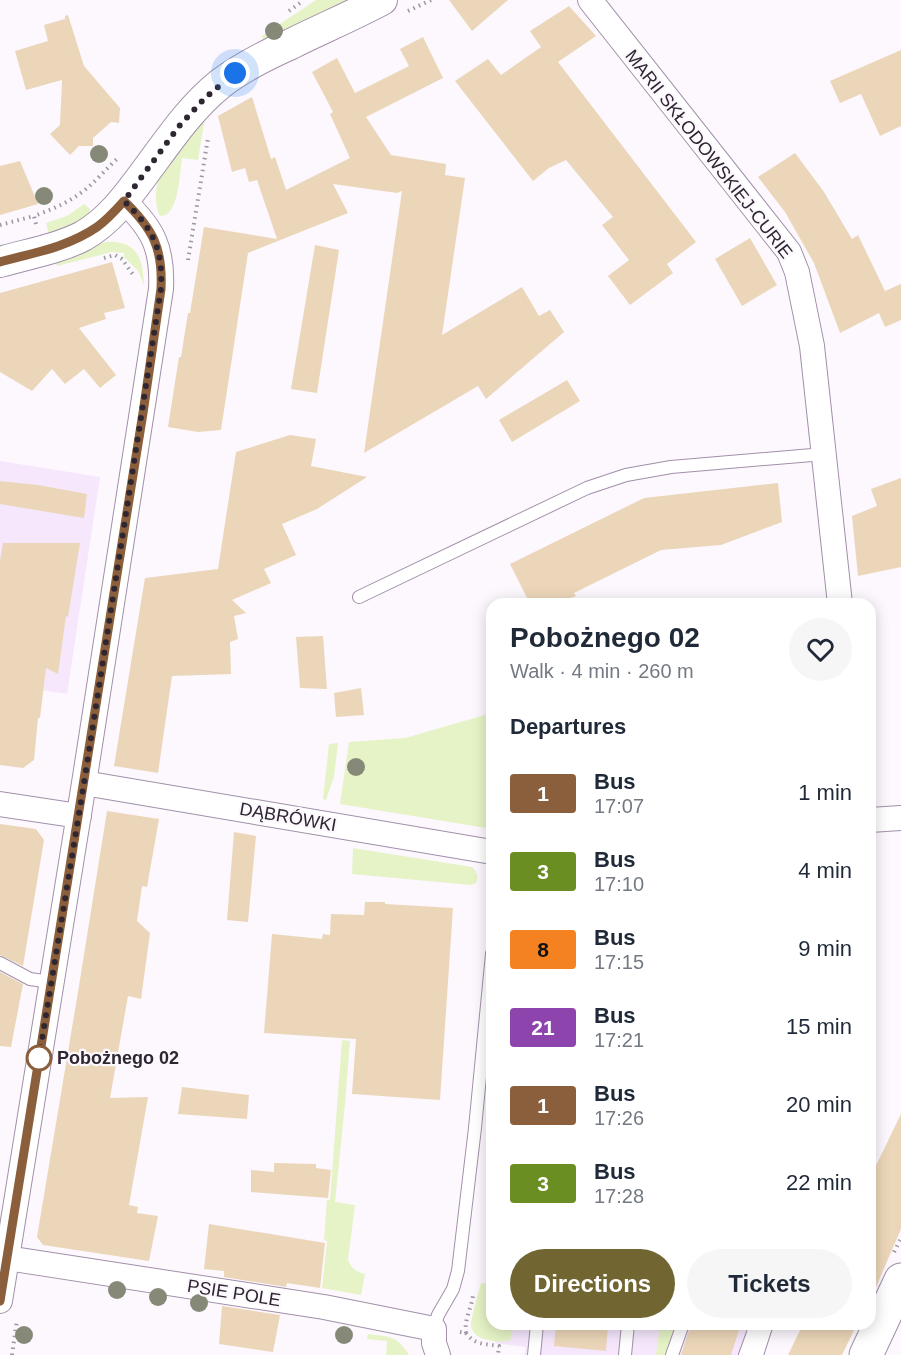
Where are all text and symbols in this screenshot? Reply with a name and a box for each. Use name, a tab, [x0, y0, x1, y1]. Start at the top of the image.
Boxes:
street label: MARII SKŁODOWSKIEJ-CURIE	[621, 46, 797, 262]
your location	[220, 58, 250, 88]
button: heart	[789, 618, 852, 681]
text: Pobożnego 02	[510, 622, 700, 653]
text: Walk · 4 min · 260 m	[510, 660, 694, 682]
text: Departures	[510, 714, 626, 739]
text: Bus	[594, 769, 636, 794]
text: 1 min	[798, 780, 852, 805]
text: 1	[537, 782, 549, 805]
text: 17:07	[594, 795, 644, 817]
street label: DĄBRÓWKI	[238, 798, 338, 835]
text: Bus	[594, 847, 636, 872]
text: 4 min	[798, 858, 852, 883]
text: 3	[537, 860, 549, 883]
text: 17:10	[594, 873, 644, 895]
text: Bus	[594, 925, 636, 950]
text: 9 min	[798, 936, 852, 961]
text: 8	[537, 938, 549, 961]
text: 17:15	[594, 951, 644, 973]
text: Bus	[594, 1003, 636, 1028]
text: 15 min	[786, 1014, 852, 1039]
text: 21	[531, 1016, 555, 1039]
text: 17:21	[594, 1029, 644, 1051]
marker: Pobożnego 02	[26, 1045, 52, 1071]
place label: Pobożnego 02	[57, 1048, 179, 1068]
text: Bus	[594, 1081, 636, 1106]
text: 20 min	[786, 1092, 852, 1117]
text: 1	[537, 1094, 549, 1117]
text: 17:26	[594, 1107, 644, 1129]
text: Bus	[594, 1159, 636, 1184]
text: 22 min	[786, 1170, 852, 1195]
text: 3	[537, 1172, 549, 1195]
text: 17:28	[594, 1185, 644, 1207]
button: Directions	[510, 1249, 675, 1318]
button: Tickets	[687, 1249, 852, 1318]
street label: PSIE POLE	[186, 1276, 282, 1310]

